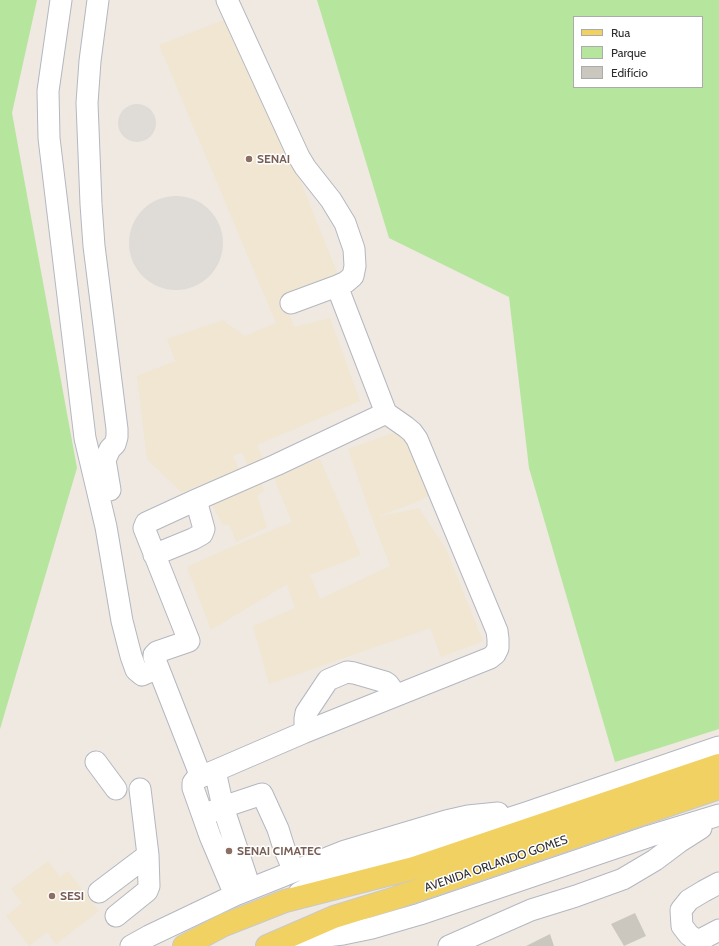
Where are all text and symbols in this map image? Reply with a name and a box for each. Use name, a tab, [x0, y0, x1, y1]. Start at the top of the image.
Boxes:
legend	[573, 16, 703, 88]
text: Rua	[611, 25, 630, 40]
text: Parque	[611, 45, 646, 60]
text: Edifício	[611, 65, 648, 80]
place label: SENAI	[257, 152, 290, 166]
marker: SENAI	[244, 154, 254, 164]
street label: AVENIDA ORLANDO GOMES	[422, 833, 570, 895]
place label: SENAI CIMATEC	[237, 844, 321, 858]
marker: SENAI CIMATEC	[224, 846, 234, 856]
place label: SESI	[60, 889, 84, 903]
marker: SESI	[47, 891, 57, 901]

